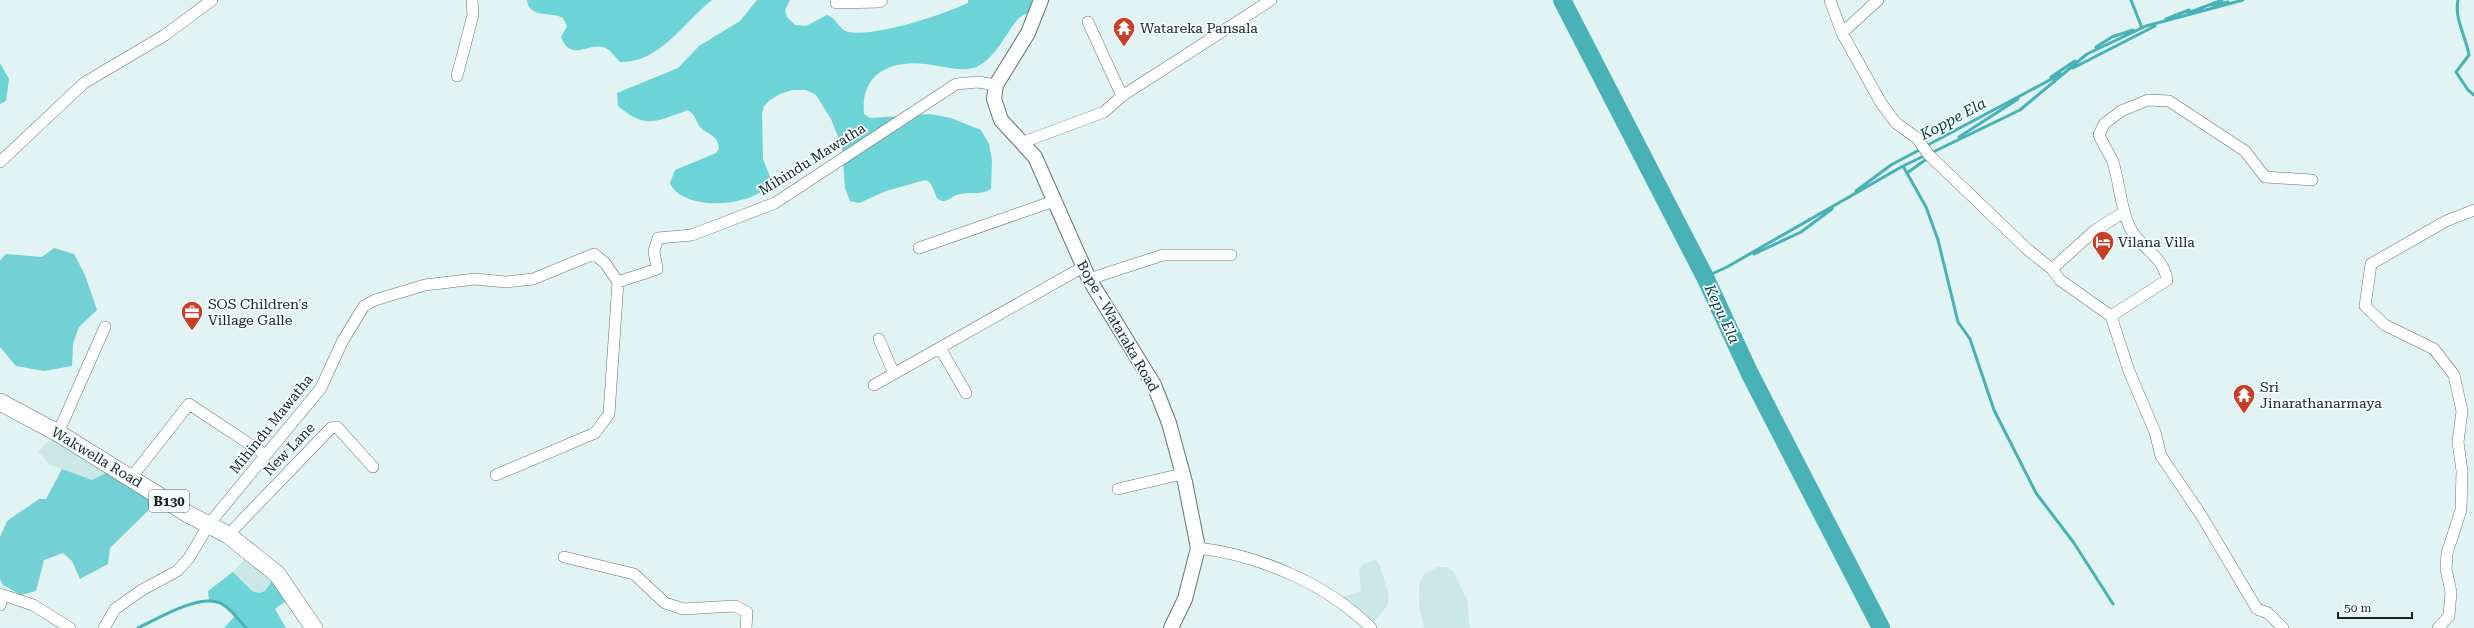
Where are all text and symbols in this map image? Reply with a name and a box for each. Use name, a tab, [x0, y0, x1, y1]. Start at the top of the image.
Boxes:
temple icon: Watareka Pansala	[1111, 15, 1137, 48]
place label: Watareka Pansala	[1140, 20, 1258, 36]
water label: Koppe Ela	[1916, 94, 1989, 144]
street label: Mihindu Mawatha	[756, 119, 869, 198]
hotel icon: Vilana Villa	[2090, 229, 2116, 262]
place label: Vilana Villa	[2118, 234, 2195, 250]
street label: Bope - Wataraka Road	[1074, 257, 1162, 395]
water label: Kepu Ela	[1700, 281, 1743, 346]
place label: SOS Children's Village Galle	[208, 296, 308, 328]
office icon: SOS Children's Village Galle	[179, 299, 205, 332]
street label: Mihindu Mawatha	[226, 371, 316, 477]
place label: Sri Jinarathanarmaya	[2260, 379, 2382, 411]
temple icon: Sri Jinarathanarmaya	[2231, 382, 2257, 415]
street label: New Lane	[260, 419, 318, 479]
street label: Wakwella Road	[49, 424, 145, 490]
road number: B130	[149, 490, 189, 512]
scale bar	[2338, 594, 2412, 620]
text: 50 m	[2344, 601, 2371, 615]

